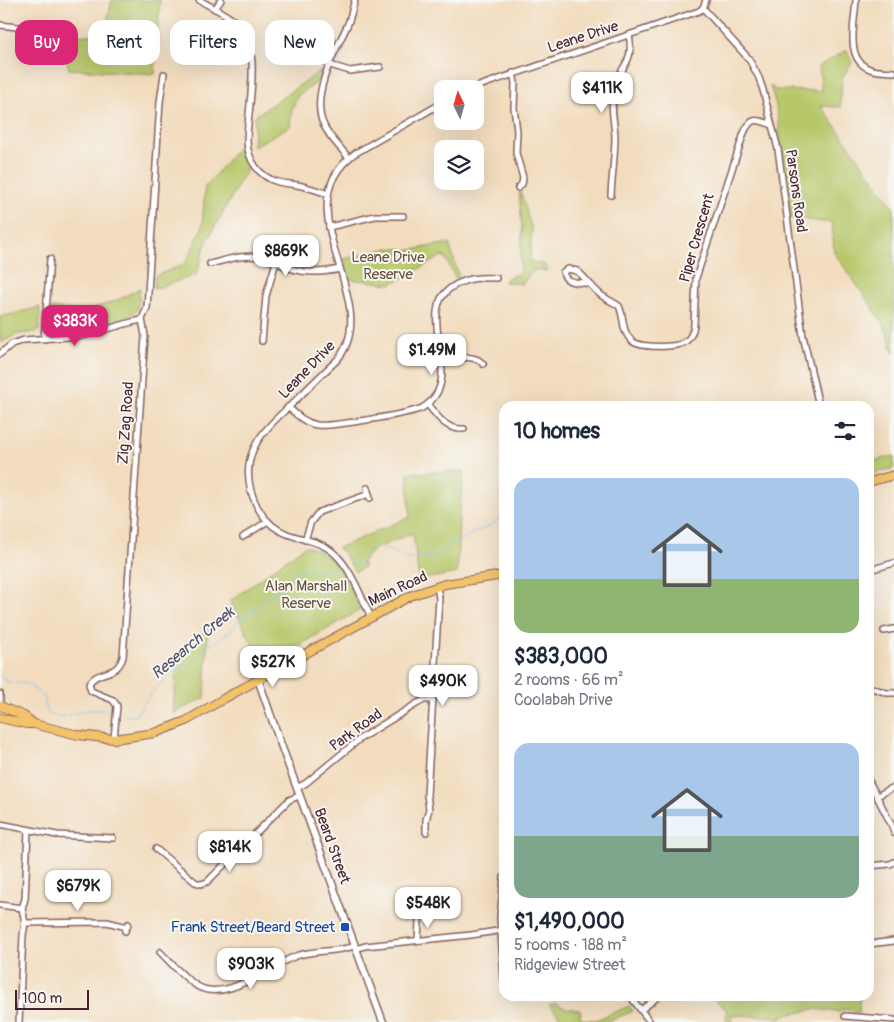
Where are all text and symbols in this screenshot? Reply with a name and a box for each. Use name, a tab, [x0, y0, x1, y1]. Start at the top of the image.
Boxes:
street label: Leane Drive	[545, 16, 621, 57]
chip: Buy	[15, 20, 78, 65]
chip: Rent	[88, 20, 160, 65]
chip: Filters	[170, 20, 255, 65]
chip: New	[265, 20, 334, 65]
pin: $411K	[567, 72, 637, 114]
text: $411K	[582, 78, 622, 98]
north arrow	[434, 80, 484, 130]
map controls	[434, 80, 484, 190]
button: layers	[434, 140, 484, 190]
street label: Parsons Road	[781, 148, 811, 234]
street label: Piper Crescent	[675, 190, 719, 285]
pin: $869K	[251, 234, 321, 277]
text: $869K	[264, 241, 308, 261]
park label: Leane Drive Reserve	[351, 248, 425, 284]
pin: $383K	[40, 304, 110, 347]
text: $383K	[53, 311, 97, 331]
pin: $1.49M	[391, 334, 473, 376]
street label: Leane Drive	[275, 337, 340, 403]
text: $1.49M	[408, 340, 456, 360]
street label: Zig Zag Road	[114, 381, 138, 465]
icon: filters	[831, 417, 859, 445]
text: 10 homes	[514, 418, 600, 445]
icon: home	[642, 510, 732, 600]
street label: Main Road	[365, 567, 431, 611]
park label: Alan Marshall Reserve	[265, 577, 347, 613]
water label: Research Creek	[147, 602, 240, 683]
text: $383,000	[514, 643, 608, 670]
pin: $527K	[238, 646, 308, 688]
text: $527K	[251, 652, 295, 672]
pin: $490K	[408, 664, 478, 707]
text: 2 rooms · 66 m²	[514, 670, 624, 690]
text: $490K	[420, 671, 466, 691]
text: Coolabah Drive	[514, 690, 613, 710]
street label: Park Road	[326, 705, 386, 755]
icon: home	[642, 775, 732, 865]
street label: Beard Street	[310, 806, 355, 887]
pin: $814K	[195, 830, 265, 873]
text: $814K	[209, 837, 251, 857]
pin: $679K	[43, 870, 113, 912]
text: $679K	[56, 876, 100, 896]
pin: $548K	[393, 886, 463, 929]
text: $548K	[406, 893, 450, 913]
text: $1,490,000	[514, 908, 625, 935]
place label: Frank Street/Beard Street	[171, 918, 336, 937]
marker: Frank Street/Beard Street	[339, 921, 351, 933]
text: 5 rooms · 188 m²	[514, 935, 627, 955]
pin: $903K	[216, 948, 286, 990]
text: $903K	[228, 954, 274, 974]
text: Ridgeview Street	[514, 955, 625, 975]
scale bar	[15, 987, 89, 1010]
text: 100 m	[22, 990, 62, 1007]

